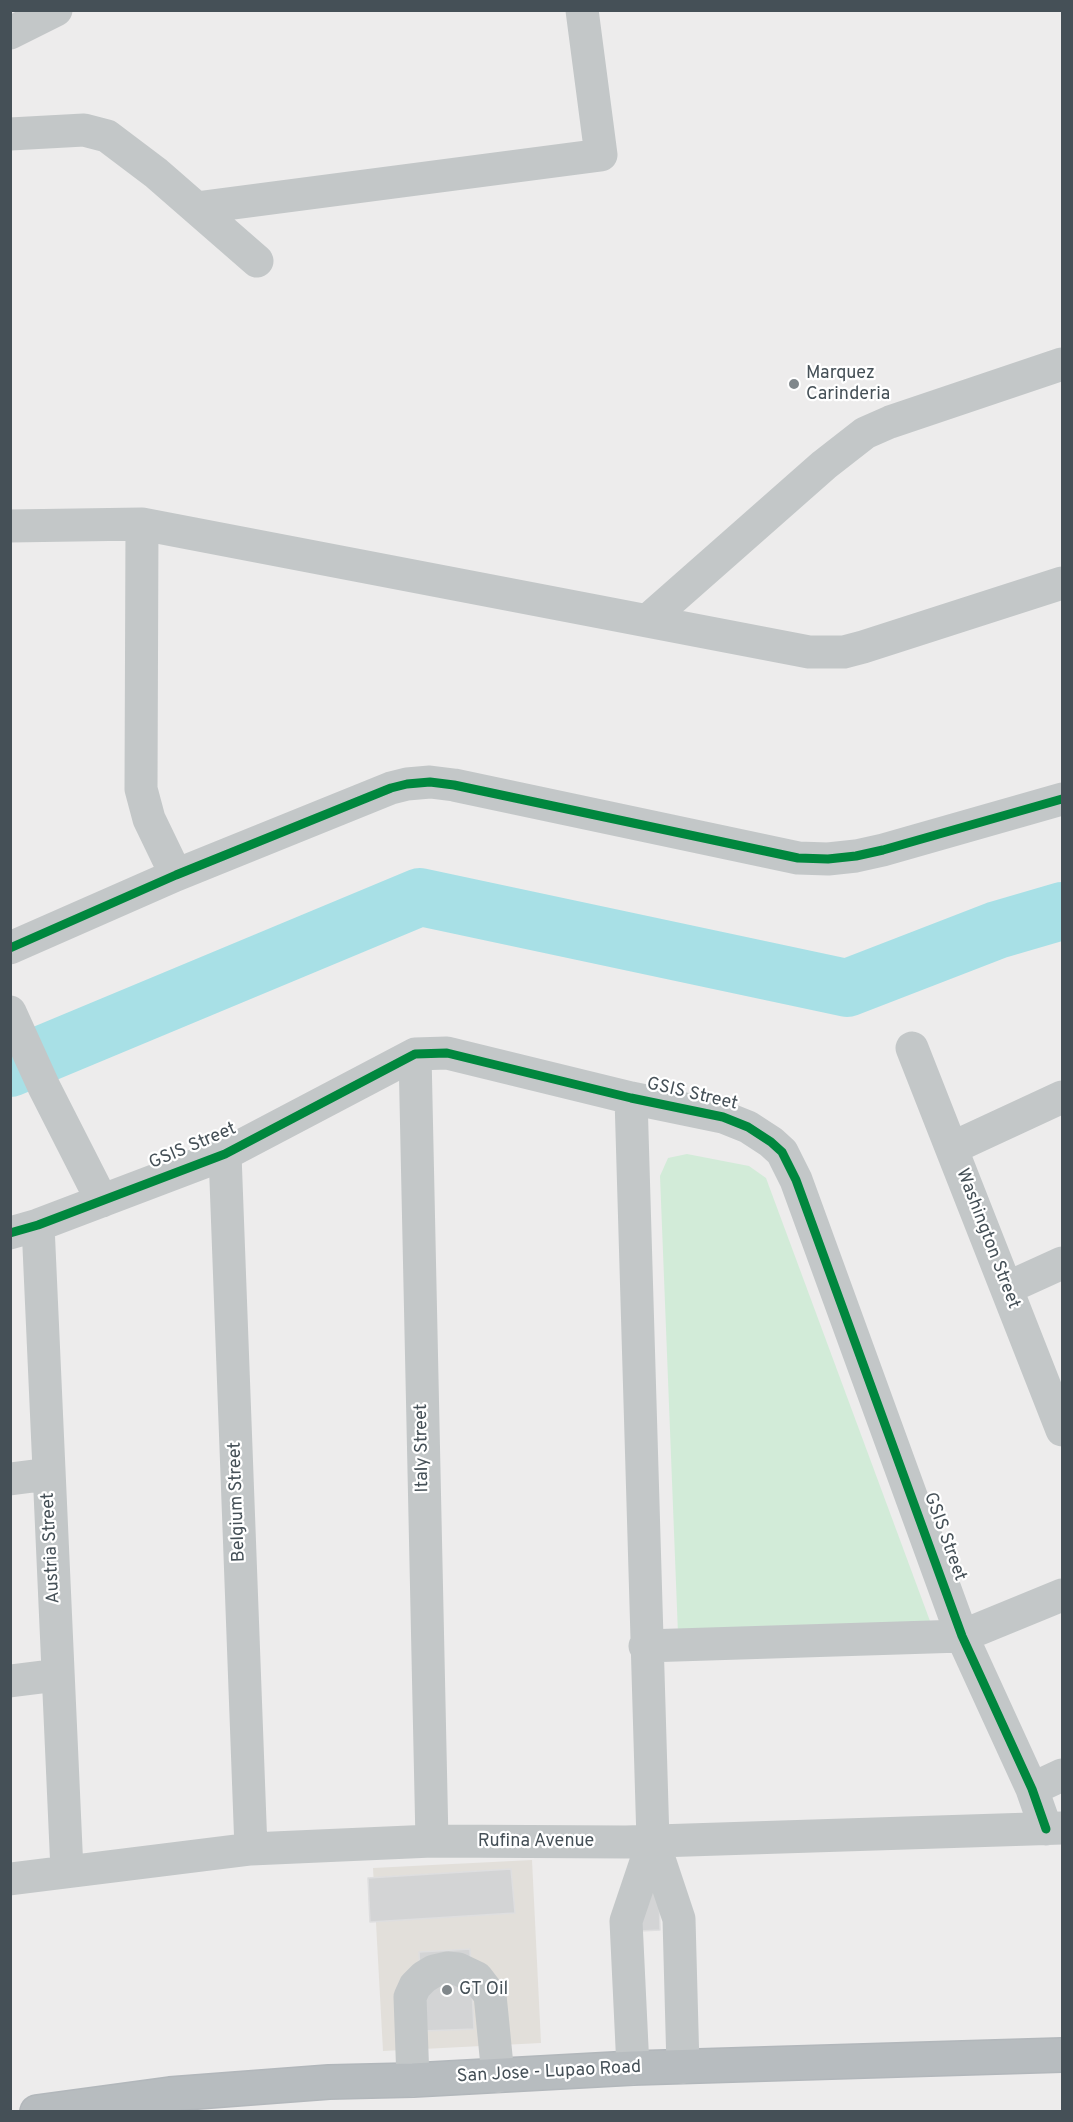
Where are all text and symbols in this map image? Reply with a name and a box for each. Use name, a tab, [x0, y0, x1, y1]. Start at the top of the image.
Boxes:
place label: Marquez Carinderia	[806, 363, 890, 406]
marker: Marquez Carinderia	[787, 377, 801, 391]
street label: GSIS Street	[644, 1074, 740, 1116]
street label: GSIS Street	[146, 1119, 240, 1175]
street label: Washington Street	[950, 1166, 1024, 1312]
street label: Italy Street	[411, 1403, 435, 1493]
street label: Belgium Street	[225, 1441, 251, 1563]
street label: GSIS Street	[918, 1490, 970, 1584]
street label: Austria Street	[38, 1492, 66, 1604]
street label: Rufina Avenue	[478, 1831, 594, 1853]
place label: GT Oil	[459, 1979, 508, 2001]
marker: GT Oil	[440, 1983, 454, 1997]
street label: San Jose - Lupao Road	[456, 2057, 642, 2089]

